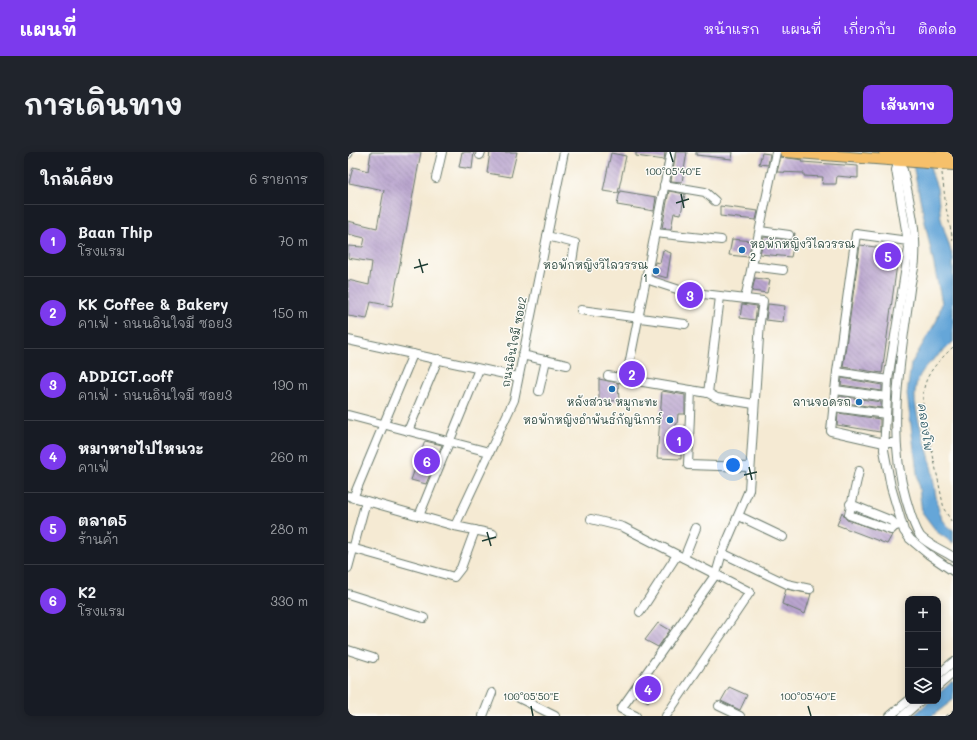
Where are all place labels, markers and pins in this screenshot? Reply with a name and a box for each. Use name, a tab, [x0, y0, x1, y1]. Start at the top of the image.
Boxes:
place label: หอพักหญิงวิไลวรรณ 2	[750, 236, 855, 264]
pin: 5	[875, 241, 901, 271]
marker: หอพักหญิงวิไลวรรณ 2	[737, 245, 747, 255]
place label: หอพักหญิงวิไลวรรณ 1	[543, 257, 648, 285]
marker: หอพักหญิงวิไลวรรณ 1	[651, 266, 661, 276]
pin: 3	[677, 280, 703, 310]
pin: 2	[619, 359, 645, 389]
marker: หลังสวน หมูกะทะ	[607, 384, 617, 394]
place label: หลังสวน หมูกะทะ	[566, 394, 658, 411]
place label: ลานจอดรถ	[793, 394, 851, 409]
marker: ลานจอดรถ	[854, 397, 864, 407]
place label: หอพักหญิงอำพันธ์กัญนิการ์	[523, 412, 662, 427]
marker: หอพักหญิงอำพันธ์กัญนิการ์	[665, 415, 675, 425]
pin: 1	[666, 425, 692, 455]
pin: 6	[414, 446, 440, 476]
pin: 4	[635, 674, 661, 704]

